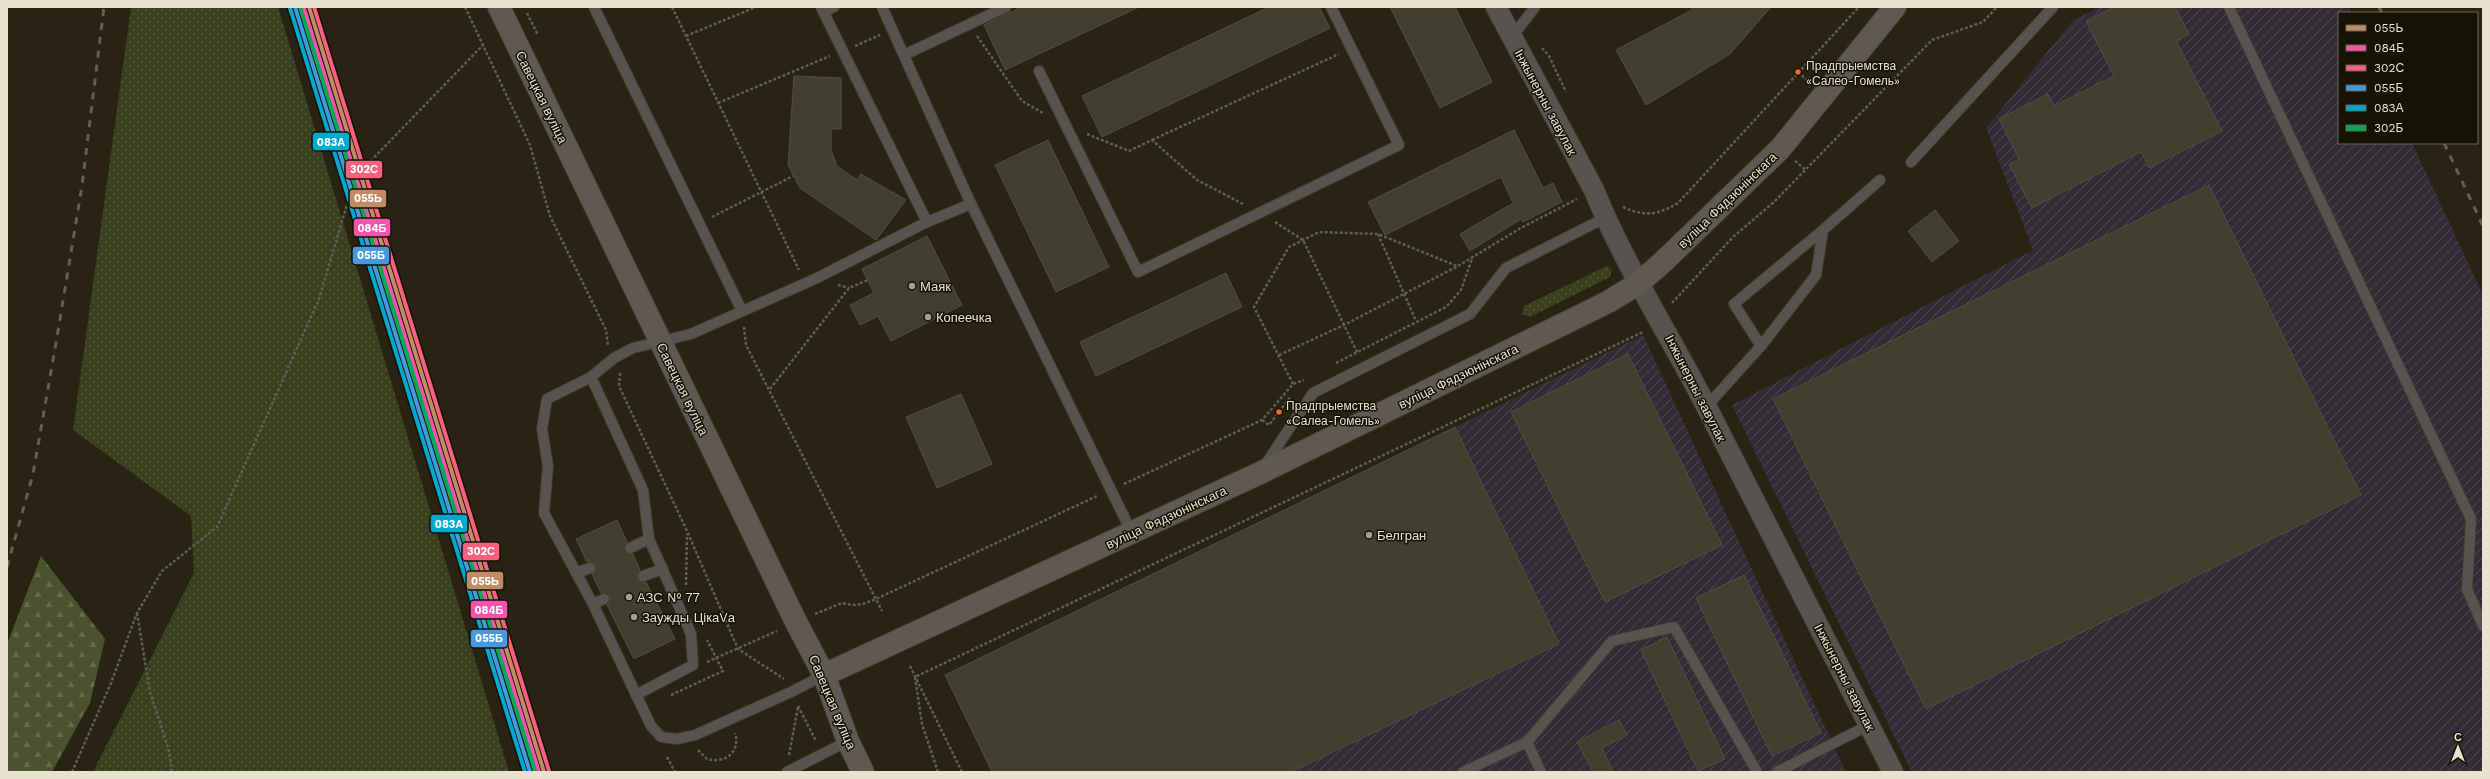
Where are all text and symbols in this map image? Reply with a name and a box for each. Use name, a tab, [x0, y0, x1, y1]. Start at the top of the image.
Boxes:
legend	[2338, 12, 2478, 144]
text: 055Ь	[2374, 21, 2403, 35]
text: 084Б	[2374, 41, 2404, 55]
street label: Інжынерны завулак	[1511, 47, 1580, 158]
street label: Савецкая вуліца	[513, 49, 571, 147]
place label: Прадпрыемства «Салео-Гомель»	[1806, 59, 1900, 88]
text: 302С	[2374, 61, 2404, 75]
marker: Прадпрыемства «Салео-Гомель»	[1793, 67, 1803, 77]
text: 055Б	[2374, 81, 2403, 95]
text: 083А	[2374, 101, 2404, 115]
text: 302Б	[2374, 121, 2403, 135]
line badge: 083А	[312, 132, 350, 151]
text: 083А	[317, 136, 345, 149]
street label: вуліца Фядзюнінскага	[1675, 149, 1780, 251]
line badge: 302С	[345, 160, 383, 179]
text: 302С	[350, 163, 378, 176]
line badge: 055Ь	[349, 189, 387, 208]
text: 055Ь	[354, 192, 382, 205]
line badge: 084Б	[353, 218, 391, 237]
text: 084Б	[358, 222, 387, 235]
line badge: 055Б	[352, 246, 390, 265]
text: 055Б	[357, 249, 385, 262]
place label: Маяк	[920, 279, 951, 294]
marker: Маяк	[907, 281, 917, 291]
place label: Копеечка	[936, 310, 993, 325]
marker: Копеечка	[923, 312, 933, 322]
street label: Інжынерны завулак	[1662, 332, 1729, 444]
street label: Савецкая вуліца	[654, 341, 712, 439]
street label: вуліца Фядзюнінскага	[1396, 341, 1521, 412]
place label: Прадпрыемства «Салеа-Гомель»	[1286, 399, 1380, 428]
marker: Прадпрыемства «Салеа-Гомель»	[1274, 407, 1284, 417]
street label: вуліца Фядзюнінскага	[1104, 483, 1230, 552]
line badge: 083А	[430, 514, 468, 533]
text: 083А	[435, 518, 463, 531]
place label: Белгран	[1377, 528, 1426, 543]
marker: Белгран	[1364, 530, 1374, 540]
line badge: 302С	[462, 542, 500, 561]
text: 302С	[467, 545, 495, 558]
line badge: 055Ь	[466, 571, 504, 590]
text: 055Ь	[471, 575, 499, 588]
place label: АЗС № 77	[637, 590, 700, 605]
marker: АЗС № 77	[624, 592, 634, 602]
line badge: 084Б	[470, 600, 508, 619]
text: 084Б	[475, 604, 504, 617]
place label: Заужды ЦікаVа	[642, 610, 736, 625]
marker: Заужды ЦікаVа	[629, 612, 639, 622]
street label: Інжынерны завулак	[1811, 621, 1878, 733]
line badge: 055Б	[470, 629, 508, 648]
text: 055Б	[475, 632, 503, 645]
street label: Савецкая вуліца	[806, 653, 859, 752]
north arrow	[2438, 727, 2478, 767]
text: С	[2454, 731, 2462, 744]

